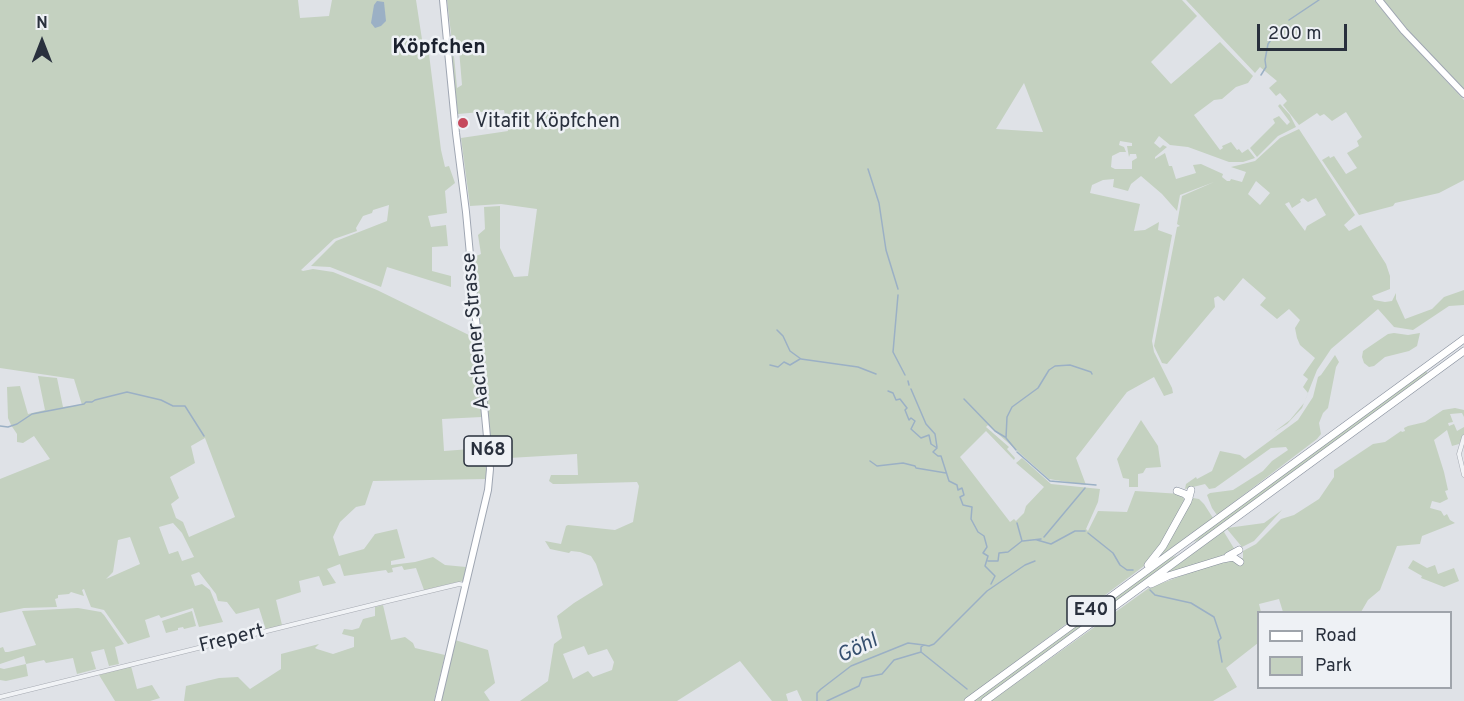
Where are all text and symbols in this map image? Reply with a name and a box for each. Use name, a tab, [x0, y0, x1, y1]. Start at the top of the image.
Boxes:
north arrow	[12, 12, 72, 72]
scale bar	[1260, 12, 1350, 50]
text: N	[36, 14, 48, 34]
text: 200 m	[1268, 23, 1321, 46]
district label: Köpfchen	[392, 36, 486, 62]
place label: Vitafit Köpfchen	[475, 111, 620, 135]
marker: Vitafit Köpfchen	[456, 116, 470, 130]
street label: Aachener Strasse	[458, 251, 496, 411]
road number: N68	[464, 436, 512, 466]
road number: E40	[1067, 596, 1115, 626]
legend	[1257, 611, 1452, 689]
street label: Frepert	[197, 620, 267, 660]
text: Road	[1315, 625, 1357, 648]
water label: Göhl	[834, 630, 882, 670]
text: Park	[1315, 655, 1352, 678]

